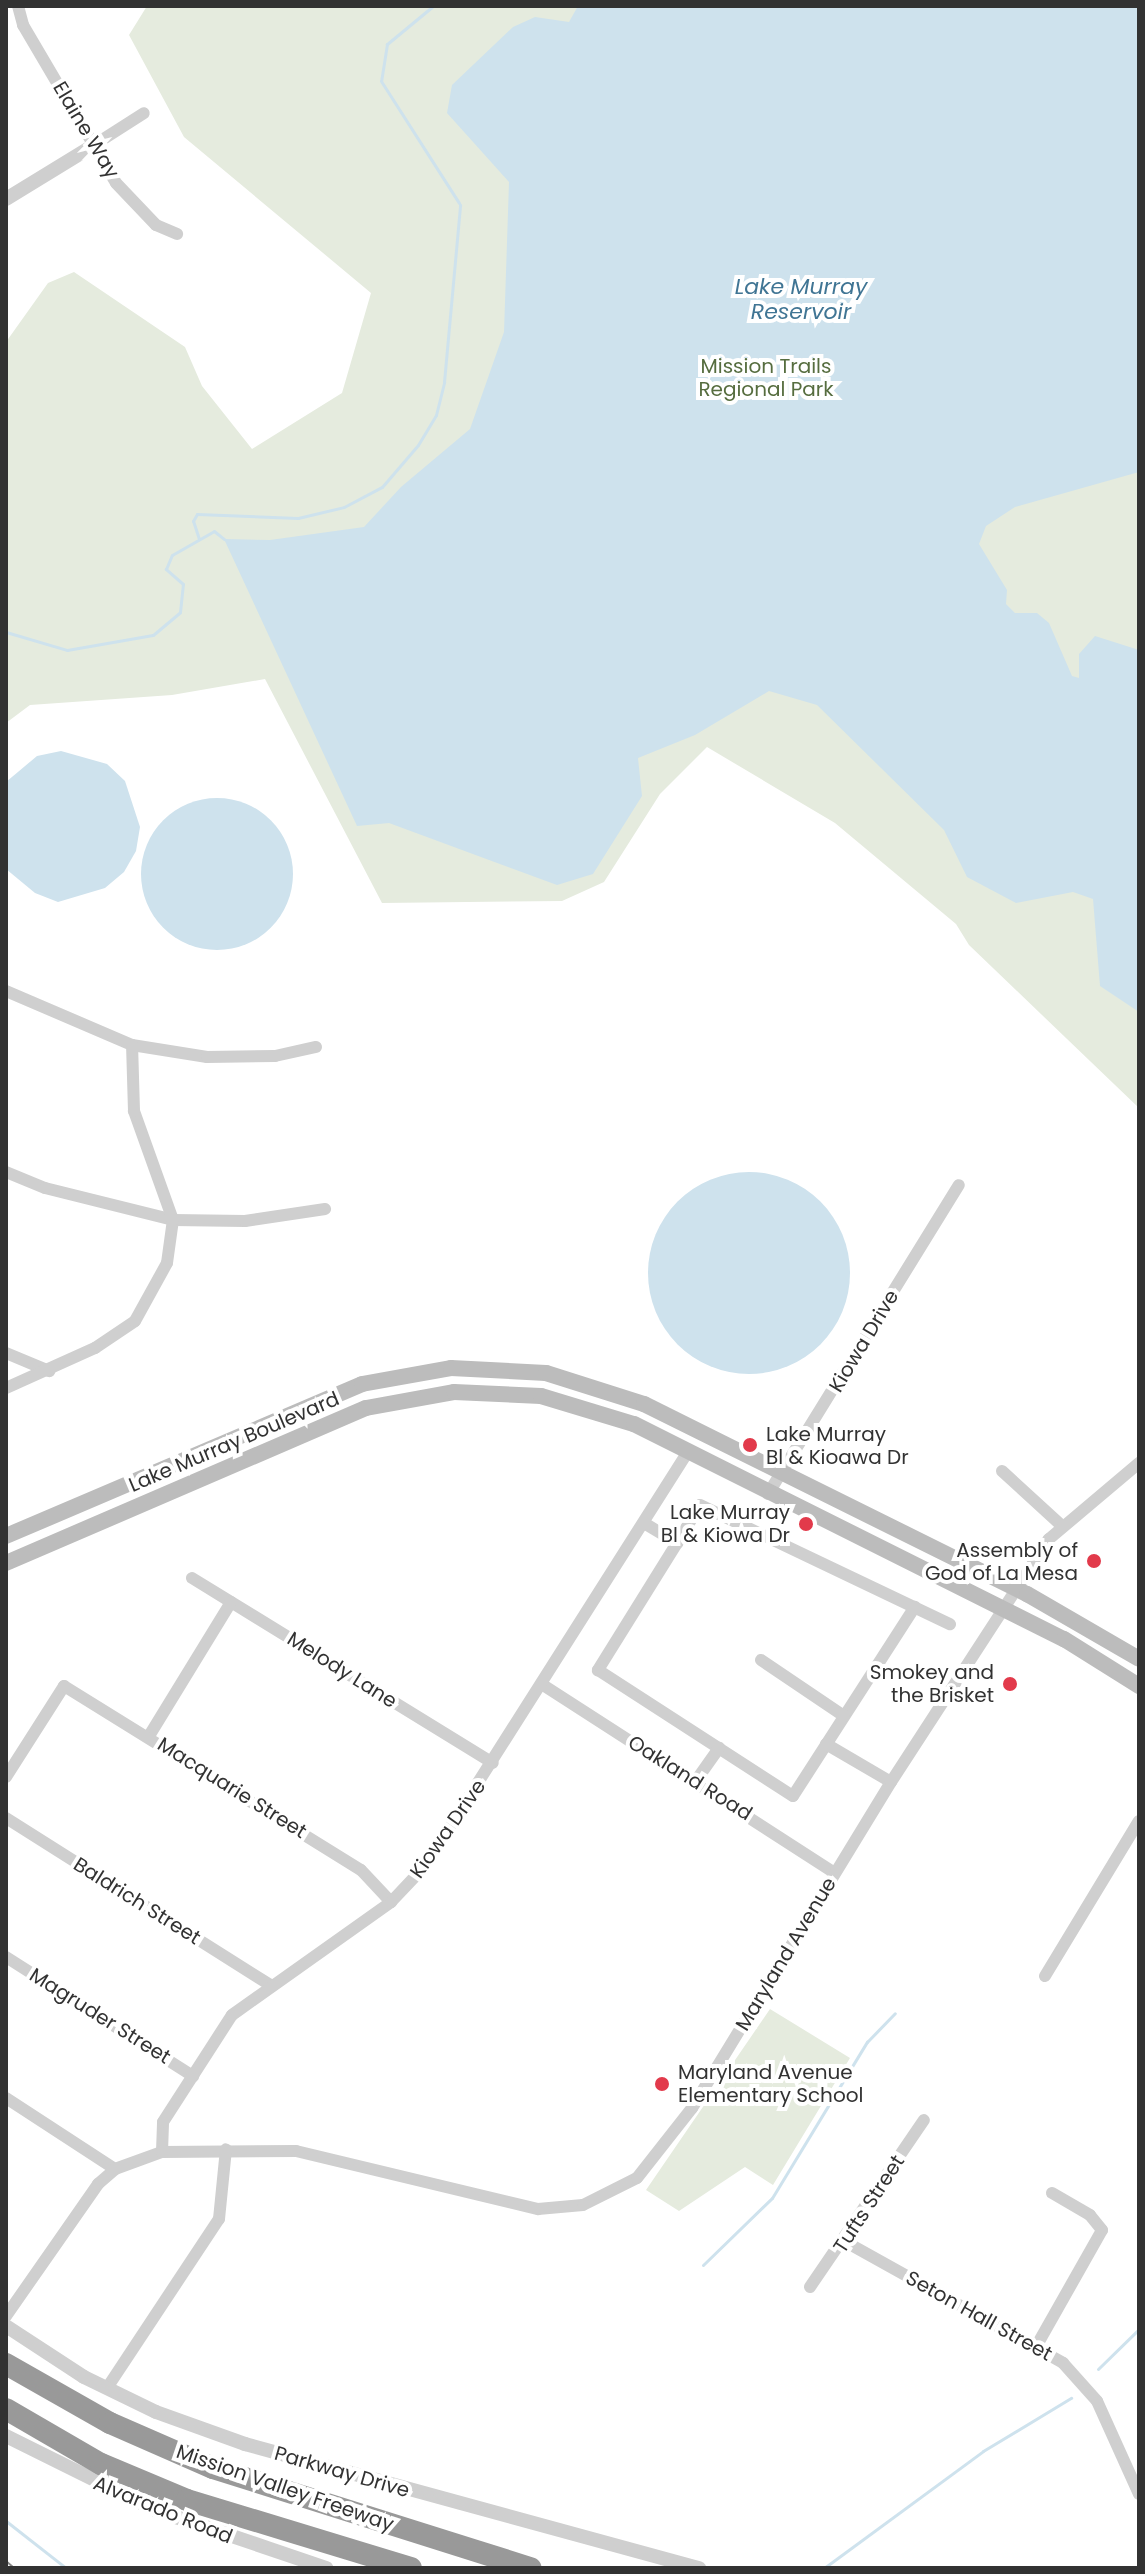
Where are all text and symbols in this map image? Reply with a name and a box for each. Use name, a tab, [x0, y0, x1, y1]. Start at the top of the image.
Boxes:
street label: Elaine Way	[48, 77, 124, 183]
water label: Lake Murray Reservoir	[735, 273, 867, 324]
park label: Mission Trails Regional Park	[698, 355, 834, 402]
street label: Kiowa Drive	[824, 1285, 904, 1397]
street label: Lake Murray Boulevard	[125, 1387, 343, 1497]
place label: Lake Murray Bl & Kioawa Dr	[766, 1422, 909, 1469]
marker: Lake Murray Bl & Kioawa Dr	[741, 1436, 759, 1454]
place label: Lake Murray Bl & Kiowa Dr	[661, 1500, 790, 1547]
marker: Lake Murray Bl & Kiowa Dr	[797, 1515, 815, 1533]
place label: Assembly of God of La Mesa	[925, 1538, 1078, 1585]
marker: Assembly of God of La Mesa	[1085, 1552, 1103, 1570]
street label: Melody Lane	[283, 1627, 401, 1713]
place label: Smokey and the Brisket	[870, 1660, 994, 1707]
marker: Smokey and the Brisket	[1001, 1675, 1019, 1693]
street label: Oakland Road	[624, 1730, 756, 1826]
street label: Macquarie Street	[153, 1732, 311, 1844]
street label: Kiowa Drive	[405, 1775, 491, 1883]
street label: Baldrich Street	[69, 1852, 205, 1950]
street label: Maryland Avenue	[731, 1873, 841, 2035]
street label: Magruder Street	[25, 1963, 175, 2069]
place label: Maryland Avenue Elementary School	[678, 2060, 863, 2107]
marker: Maryland Avenue Elementary School	[653, 2075, 671, 2093]
street label: Tufts Street	[828, 2151, 910, 2257]
street label: Seton Hall Street	[902, 2266, 1056, 2366]
street label: Mission Valley Freeway	[173, 2439, 397, 2537]
street label: Parkway Drive	[272, 2441, 412, 2503]
street label: Alvarado Road	[90, 2471, 236, 2549]

